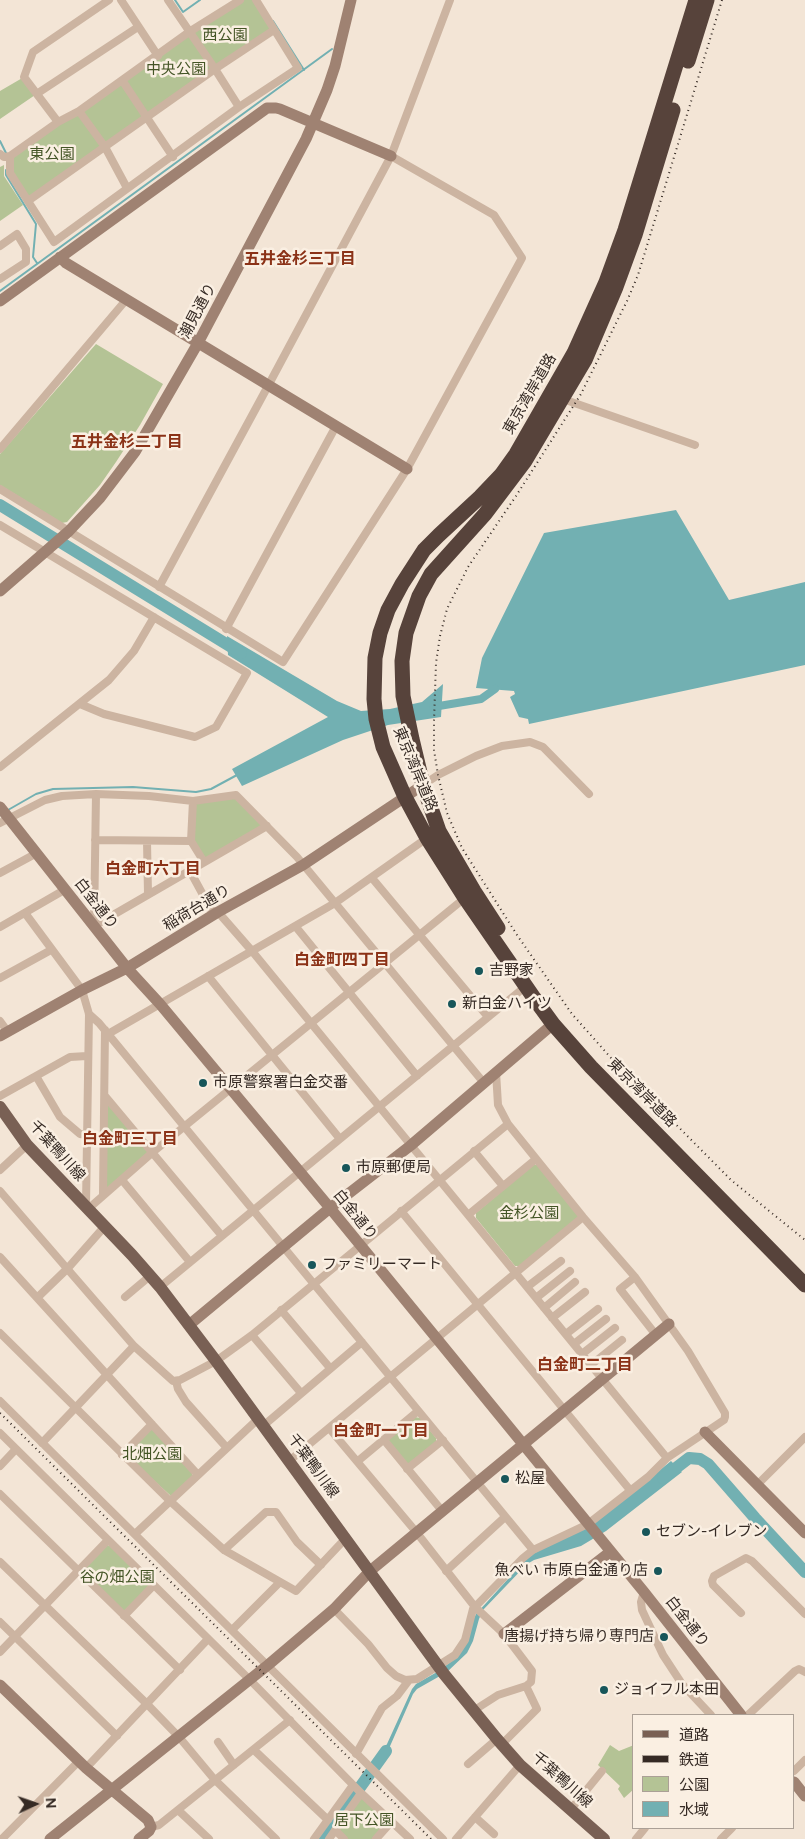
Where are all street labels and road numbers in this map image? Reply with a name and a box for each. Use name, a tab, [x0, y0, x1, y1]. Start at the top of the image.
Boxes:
street label: 潮見通り	[176, 280, 220, 342]
street label: 東京湾岸道路	[500, 351, 560, 437]
street label: 東京湾岸道路	[389, 724, 441, 814]
street label: 白金通り	[70, 875, 122, 933]
street label: 稲荷台通り	[160, 881, 234, 935]
street label: 東京湾岸道路	[604, 1055, 680, 1131]
street label: 千葉鴨川線	[25, 1117, 89, 1185]
street label: 白金通り	[329, 1186, 381, 1244]
street label: 千葉鴨川線	[284, 1430, 342, 1502]
street label: 白金通り	[661, 1593, 713, 1651]
street label: 千葉鴨川線	[528, 1748, 596, 1812]

